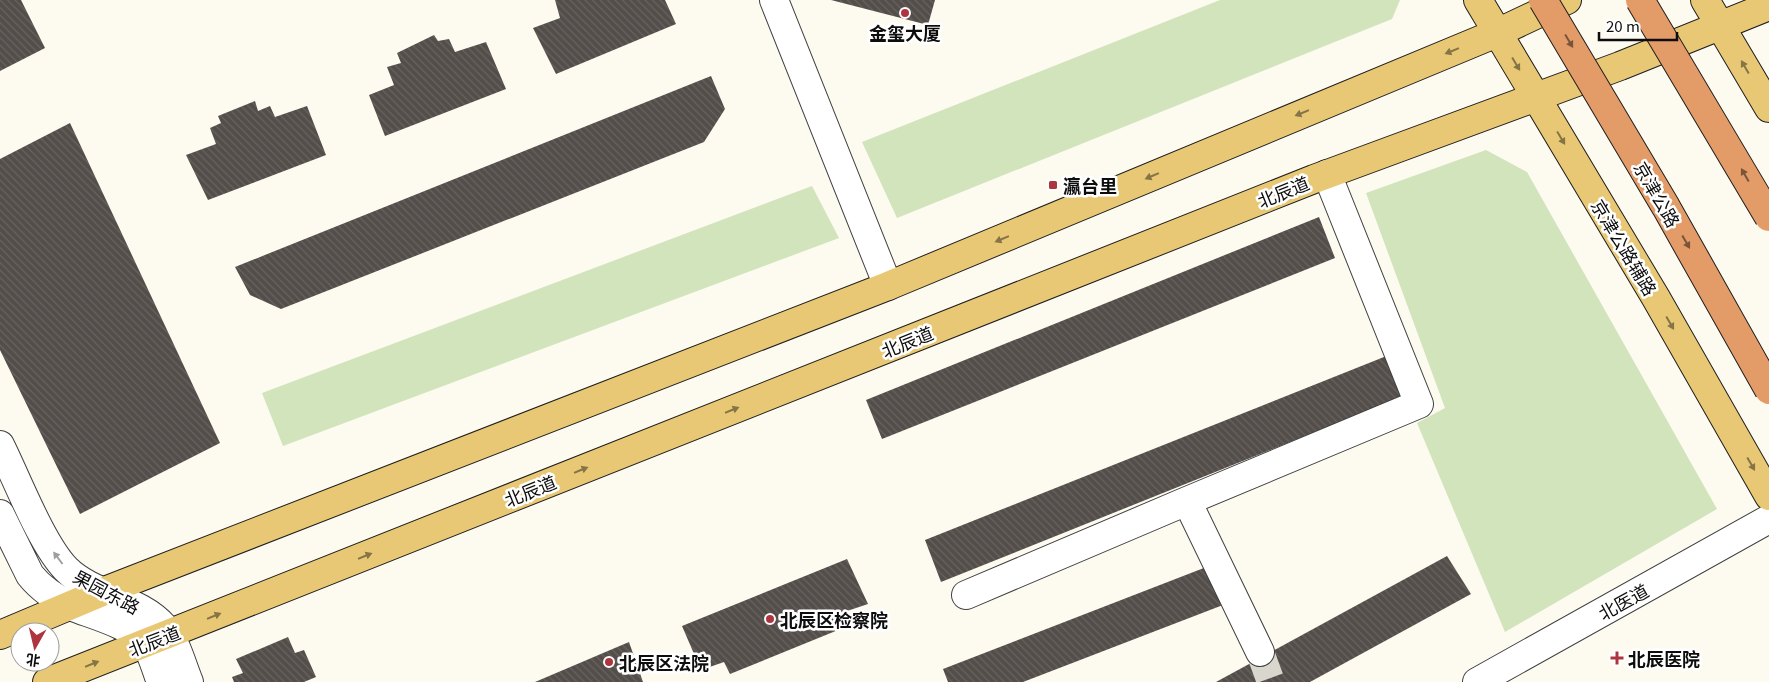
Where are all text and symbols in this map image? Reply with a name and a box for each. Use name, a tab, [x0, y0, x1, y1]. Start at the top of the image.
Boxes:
marker: 金玺大厦	[899, 7, 911, 19]
scale bar	[1599, 10, 1676, 42]
text: 20 m	[1606, 15, 1640, 36]
place label: 金玺大厦	[869, 19, 941, 45]
one-way arrow	[1564, 35, 1573, 48]
one-way arrow	[1445, 48, 1459, 56]
one-way arrow	[1512, 58, 1521, 71]
one-way arrow	[1741, 60, 1749, 74]
one-way arrow	[1295, 110, 1309, 118]
one-way arrow	[1556, 131, 1565, 144]
street label: 京津公路	[1629, 156, 1687, 232]
one-way arrow	[1740, 168, 1749, 181]
street label: 北辰道	[1253, 169, 1313, 213]
place label: 瀛台里	[1063, 172, 1117, 198]
one-way arrow	[1144, 172, 1159, 180]
marker: 瀛台里	[1047, 179, 1059, 191]
street label: 京津公路辅路	[1586, 194, 1664, 300]
one-way arrow	[995, 235, 1009, 243]
one-way arrow	[1682, 235, 1690, 250]
one-way arrow	[1666, 316, 1674, 330]
street label: 北辰道	[877, 319, 937, 363]
one-way arrow	[725, 406, 740, 414]
one-way arrow	[1746, 457, 1755, 471]
one-way arrow	[574, 466, 589, 474]
street label: 北辰道	[500, 468, 560, 512]
one-way arrow	[53, 552, 63, 565]
one-way arrow	[358, 552, 373, 560]
street label: 果园东路	[69, 563, 145, 619]
street label: 北医道	[1593, 577, 1653, 625]
place label: 北辰区检察院	[780, 606, 888, 632]
one-way arrow	[207, 612, 222, 620]
marker: 北辰区检察院	[764, 613, 776, 625]
street label: 北辰道	[124, 618, 184, 662]
north arrow	[10, 622, 60, 672]
place label: 北辰医院	[1628, 645, 1700, 671]
place label: 北辰区法院	[619, 649, 709, 675]
text: 北	[25, 650, 41, 672]
marker: 北辰医院	[1610, 651, 1624, 665]
marker: 北辰区法院	[603, 656, 615, 668]
one-way arrow	[85, 660, 100, 668]

